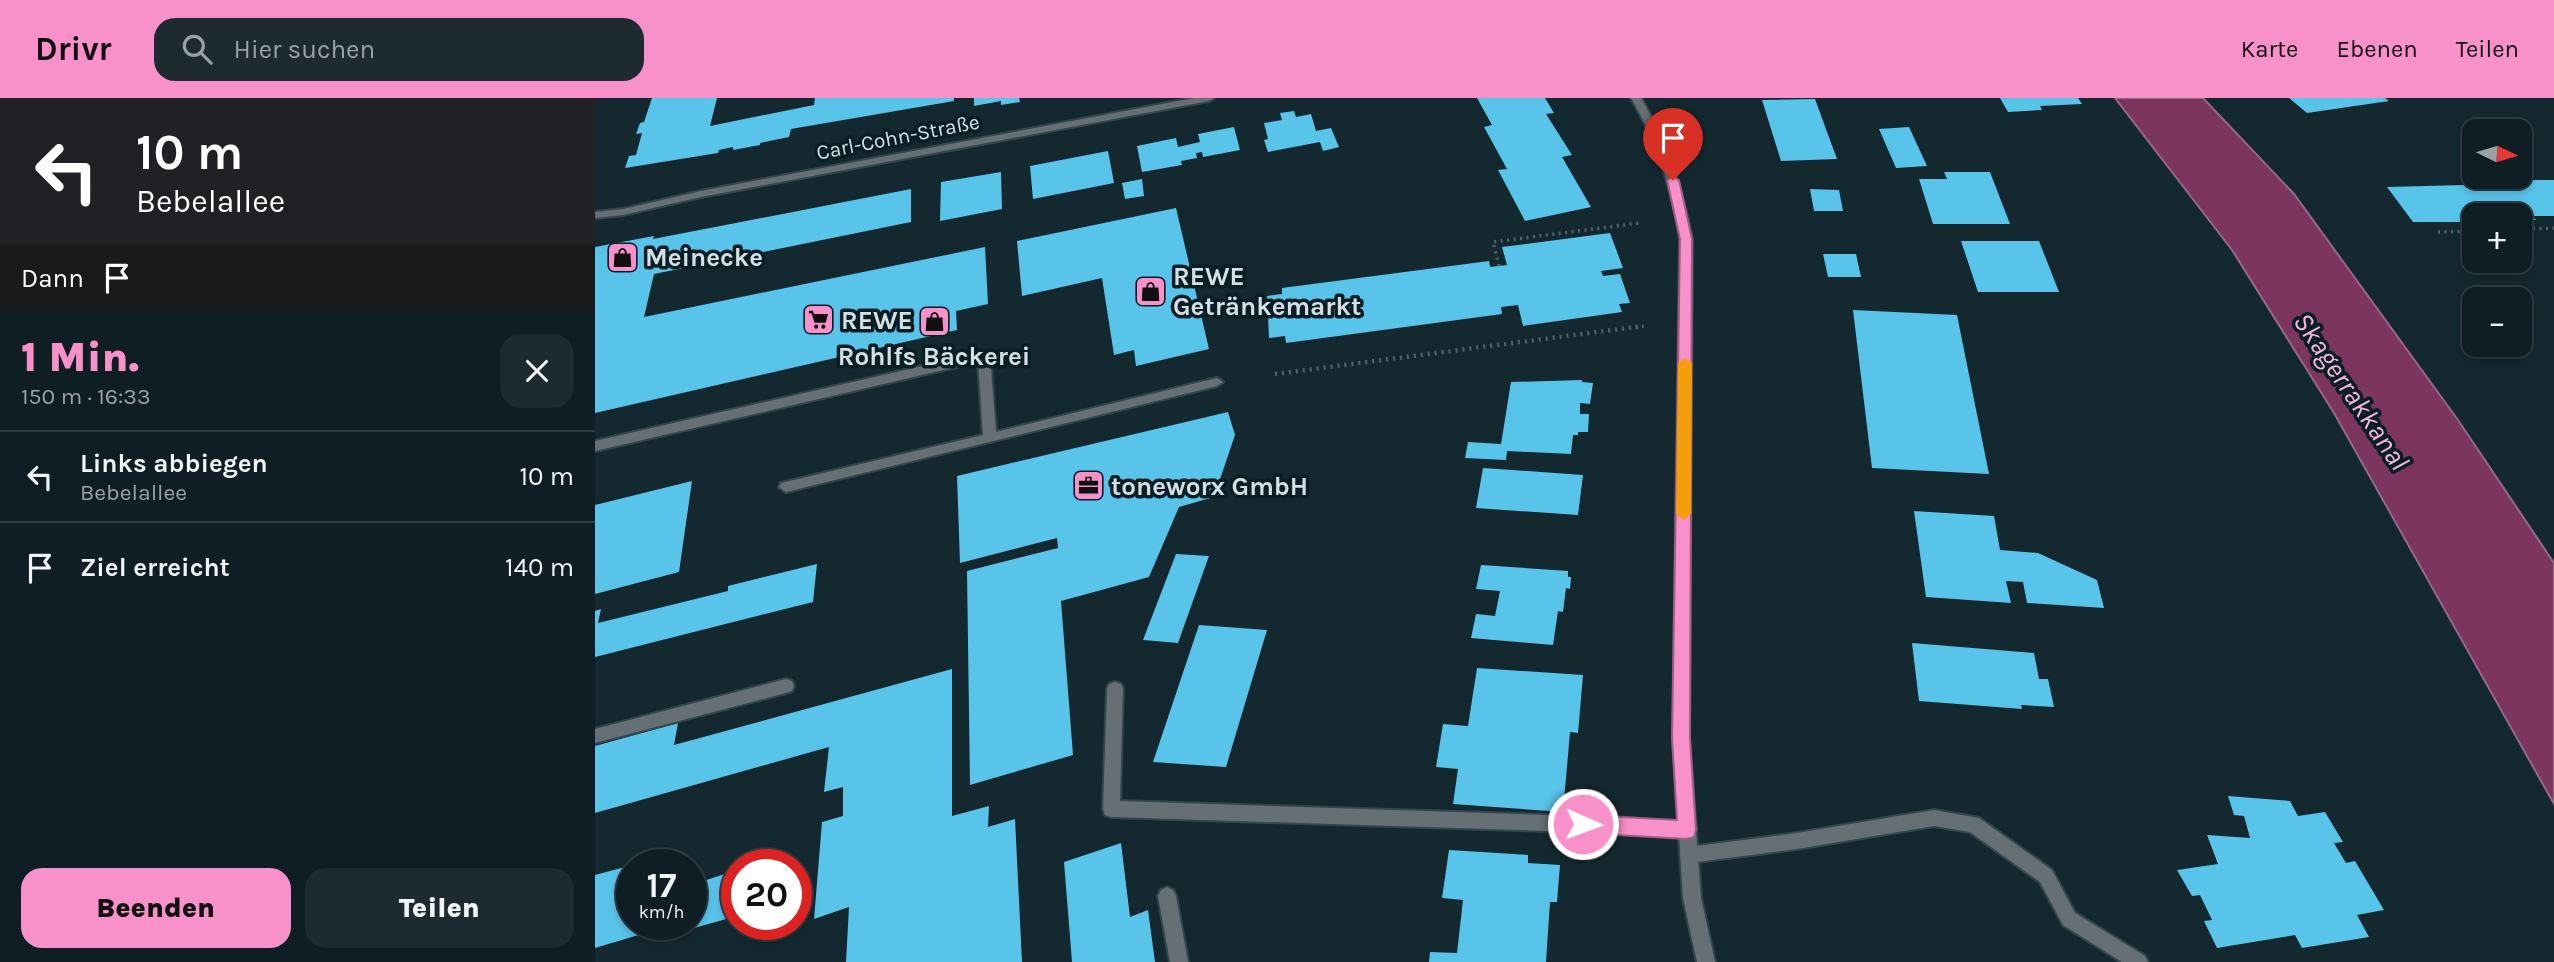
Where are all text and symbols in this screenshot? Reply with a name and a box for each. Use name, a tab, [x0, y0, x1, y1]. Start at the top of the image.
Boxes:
search box	[154, 18, 644, 81]
text: Drivr	[35, 30, 112, 68]
icon: search	[178, 30, 216, 68]
text: Hier suchen	[234, 34, 375, 65]
text: Karte	[2241, 35, 2298, 63]
text: Ebenen	[2336, 35, 2418, 63]
text: Teilen	[2456, 35, 2519, 63]
pin	[1643, 108, 1703, 180]
street label: Carl-Cohn-Straße	[814, 109, 982, 165]
icon: arrive	[1654, 119, 1692, 157]
north arrow	[2462, 119, 2532, 189]
map controls	[2462, 119, 2532, 357]
text: 10 m	[136, 124, 243, 181]
icon: left	[21, 126, 112, 217]
text: Bebelallee	[136, 183, 285, 220]
button: +	[2462, 203, 2532, 273]
shop icon: Meinecke	[605, 240, 639, 274]
place label: Meinecke	[645, 242, 763, 273]
icon: arrive	[98, 259, 136, 297]
place label: REWE Getränkemarkt	[1173, 261, 1361, 322]
text: Dann	[21, 263, 84, 294]
shop icon: REWE Getränkemarkt	[1133, 274, 1167, 308]
button: −	[2462, 287, 2532, 357]
supermarket icon: REWE	[801, 303, 835, 337]
shop icon: Rohlfs Bäckerei	[917, 304, 951, 338]
place label: REWE	[841, 305, 913, 336]
water label: Skagerrakkanal	[2287, 306, 2416, 476]
text: 1 Min.	[21, 332, 139, 382]
button: close	[500, 334, 574, 408]
place label: Rohlfs Bäckerei	[838, 341, 1030, 372]
text: 150 m · 16:33	[21, 383, 150, 410]
text: Links abbiegen	[80, 448, 268, 479]
icon: left	[21, 458, 59, 496]
text: 10 m	[519, 461, 574, 492]
office icon: toneworx GmbH	[1071, 469, 1105, 503]
place label: toneworx GmbH	[1111, 471, 1308, 502]
text: Bebelallee	[80, 479, 187, 506]
icon: arrive	[21, 549, 59, 587]
text: Ziel erreicht	[80, 552, 230, 583]
text: 140 m	[505, 552, 574, 583]
position arrow	[1546, 787, 1620, 861]
speed limit sign: 20	[721, 849, 812, 940]
text: 17	[647, 865, 676, 906]
button: Beenden	[21, 868, 291, 948]
button: Teilen	[305, 868, 574, 948]
text: km/h	[639, 901, 684, 923]

